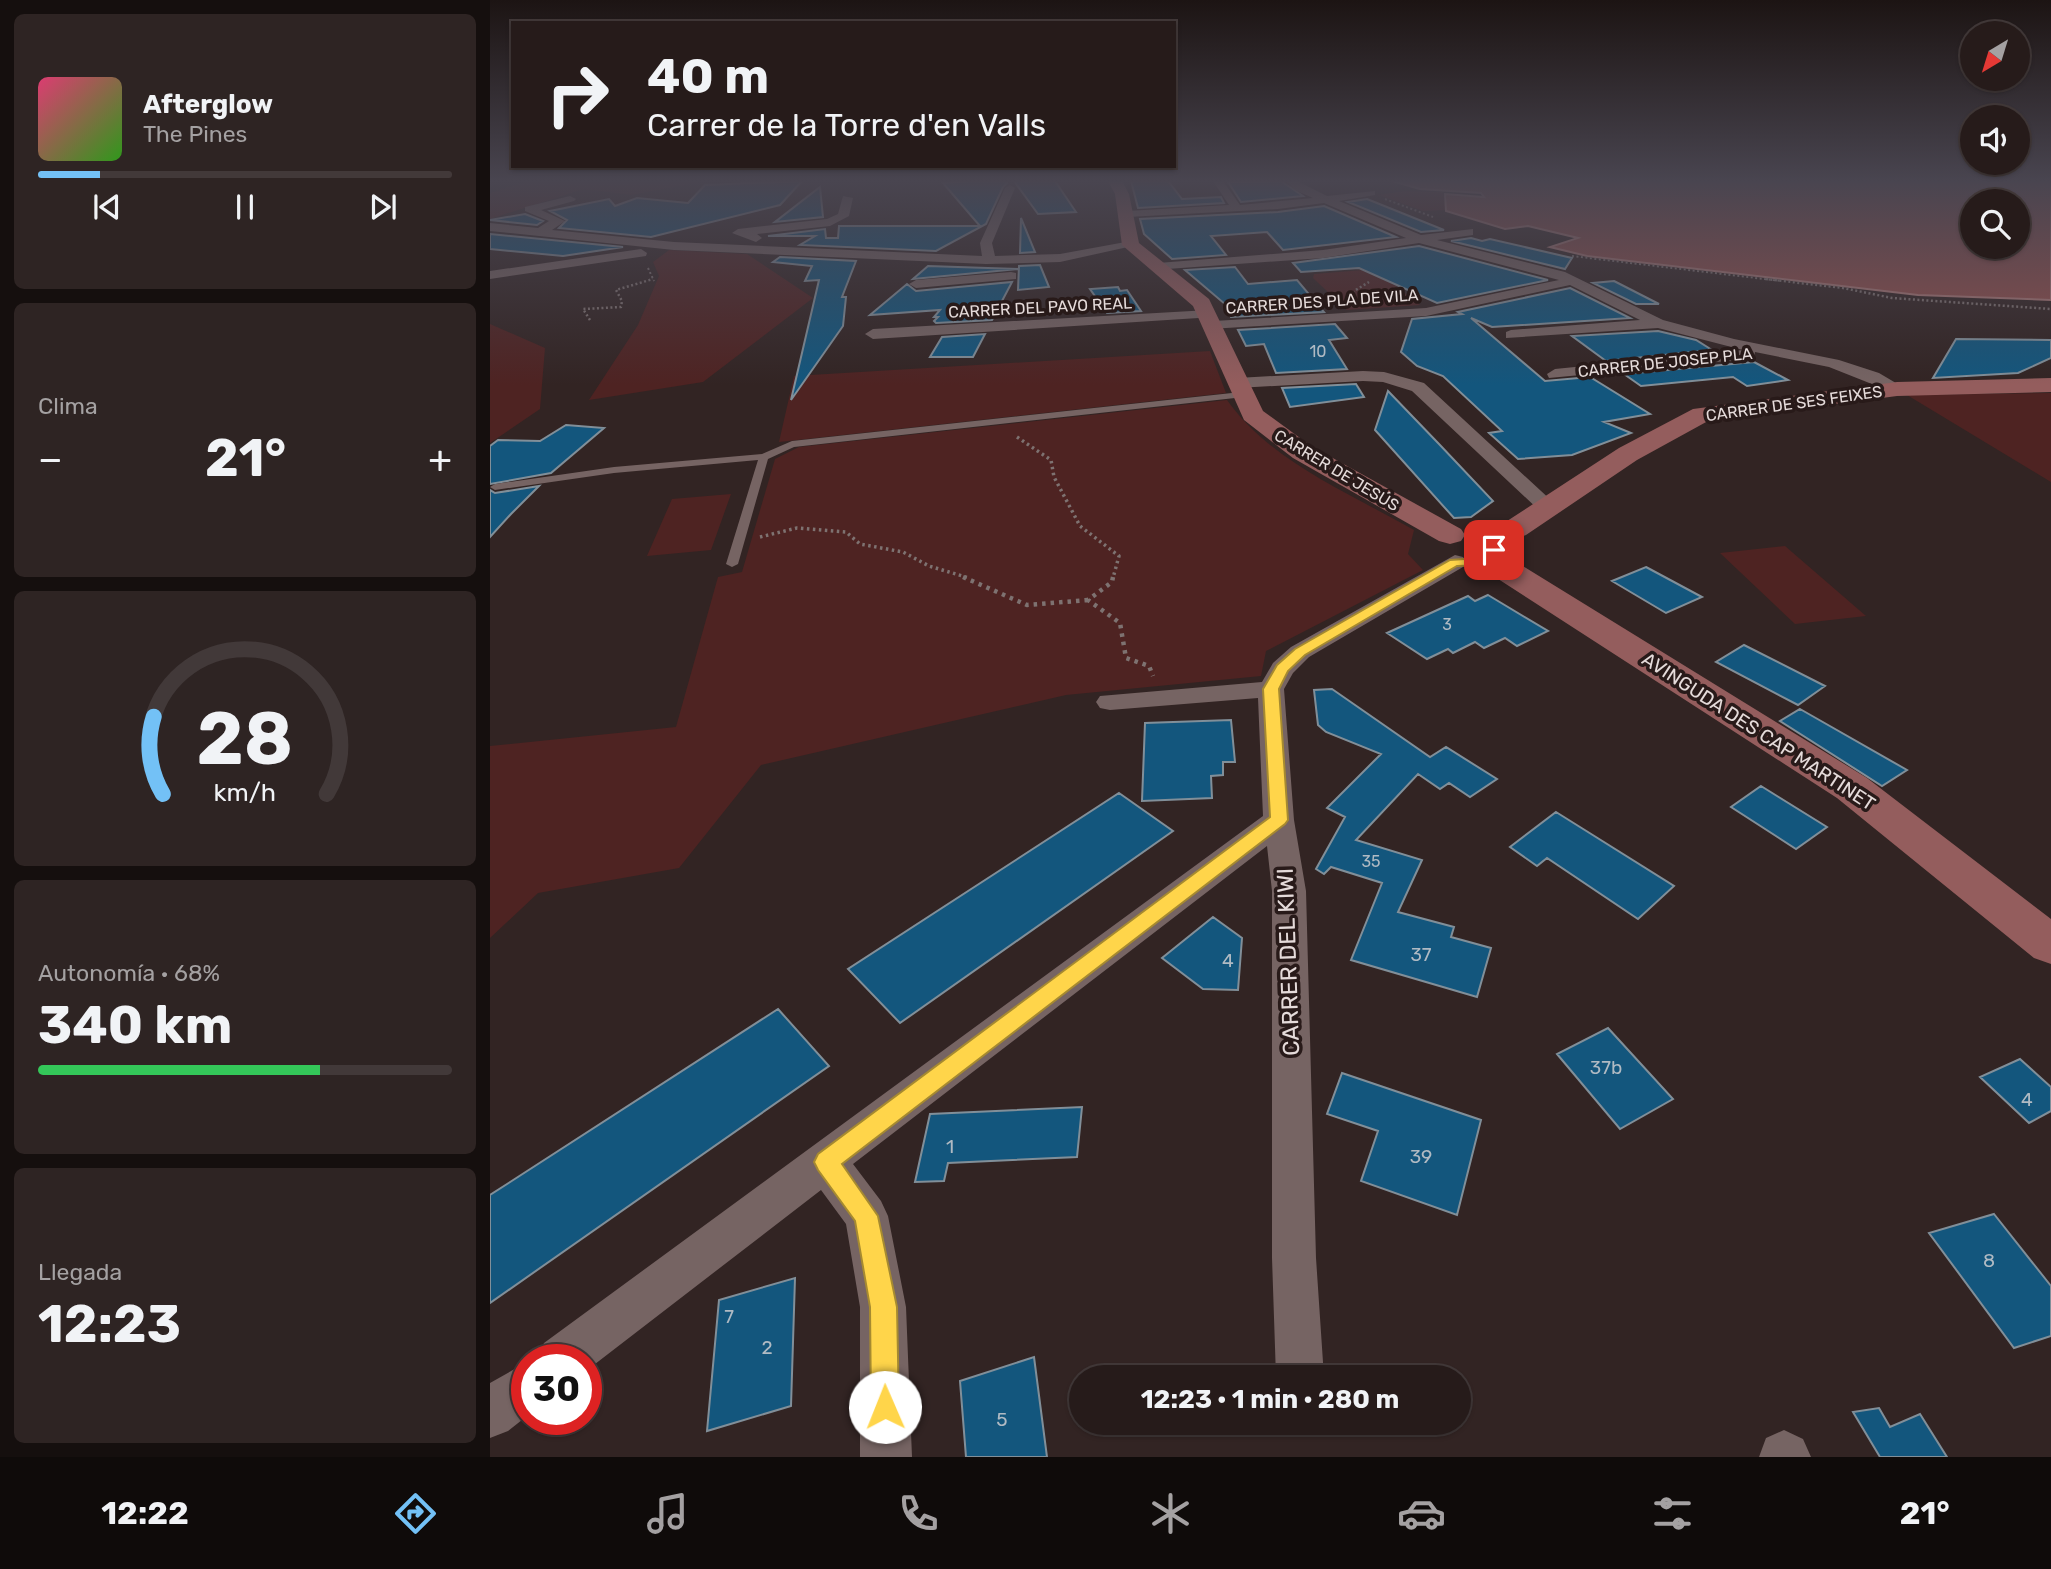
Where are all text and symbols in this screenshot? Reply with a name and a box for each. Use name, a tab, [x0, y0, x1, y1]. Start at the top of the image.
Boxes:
north arrow	[1960, 21, 2030, 91]
map controls	[1960, 21, 2030, 259]
text: 40 m	[647, 47, 769, 105]
icon: right	[532, 49, 623, 140]
text: Afterglow	[143, 89, 273, 120]
button: sound	[1960, 105, 2030, 175]
text: Carrer de la Torre d'en Valls	[647, 106, 1046, 144]
text: The Pines	[143, 120, 247, 148]
icon: previous	[88, 188, 126, 226]
icon: pause	[226, 188, 264, 226]
icon: next	[364, 188, 402, 226]
button: search	[1960, 189, 2030, 259]
street label: CARRER DES PLA DE VILA	[1225, 285, 1419, 318]
street label: CARRER DEL PAVO REAL	[948, 293, 1132, 322]
house number: 10	[1309, 342, 1327, 361]
street label: CARRER DE JOSEP PLA	[1577, 344, 1754, 381]
street label: CARRER DE SES FEIXES	[1705, 382, 1883, 425]
text: Clima	[38, 392, 98, 420]
street label: CARRER DE JESÚS	[1271, 425, 1403, 515]
text: 21°	[205, 427, 286, 489]
text: −	[38, 436, 63, 482]
text: +	[428, 436, 452, 482]
pin	[1464, 520, 1524, 580]
icon: arrive	[1475, 531, 1513, 569]
house number: 3	[1442, 615, 1452, 634]
street label: AVINGUDA DES CAP MARTINET	[1638, 647, 1880, 816]
text: 28	[197, 697, 293, 783]
text: km/h	[214, 778, 276, 807]
house number: 35	[1361, 852, 1381, 871]
street label: CARRER DEL KIWI	[1271, 868, 1305, 1056]
house number: 37	[1410, 943, 1432, 966]
house number: 4	[1222, 949, 1234, 972]
text: Autonomía · 68%	[38, 959, 220, 987]
text: 340 km	[38, 994, 232, 1056]
house number: 37b	[1590, 1056, 1622, 1079]
house number: 4	[2021, 1088, 2033, 1111]
house number: 1	[946, 1135, 954, 1158]
house number: 39	[1410, 1145, 1432, 1168]
house number: 8	[1983, 1249, 1995, 1272]
text: Llegada	[38, 1258, 122, 1286]
text: 12:23	[38, 1293, 181, 1355]
house number: 7	[724, 1305, 734, 1328]
house number: 2	[761, 1336, 773, 1359]
speed limit sign: 30	[511, 1344, 602, 1435]
position arrow	[848, 1370, 922, 1444]
text: 12:23 · 1 min · 280 m	[1141, 1384, 1399, 1415]
house number: 5	[996, 1408, 1008, 1431]
icon: directions	[391, 1489, 440, 1538]
icon: music	[643, 1489, 692, 1538]
icon: phone	[894, 1489, 943, 1538]
icon: climate	[1146, 1489, 1195, 1538]
icon: car	[1397, 1489, 1446, 1538]
icon: filters	[1648, 1489, 1697, 1538]
text: 12:22	[101, 1494, 189, 1532]
text: 21°	[1900, 1494, 1950, 1532]

